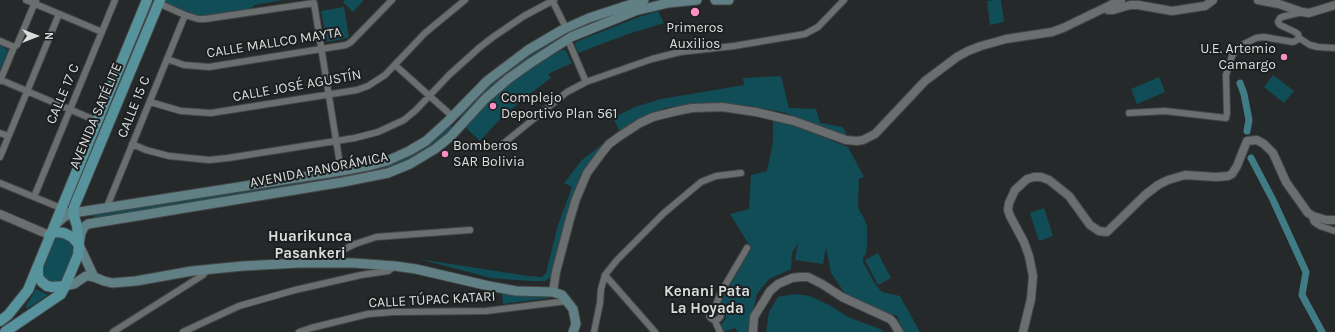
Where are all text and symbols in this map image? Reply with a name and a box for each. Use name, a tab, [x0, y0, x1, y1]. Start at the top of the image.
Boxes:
marker: Primeros Auxilios	[689, 6, 701, 18]
north arrow	[16, 16, 56, 56]
place label: Primeros Auxilios	[666, 20, 724, 52]
street label: CALLE MALLCO MAYTA	[205, 24, 343, 62]
text: N	[42, 32, 55, 40]
place label: U.E. Artemio Camargo	[1200, 41, 1276, 74]
marker: U.E. Artemio Camargo	[1279, 52, 1289, 62]
street label: AVENIDA SATÉLITE	[66, 60, 126, 172]
street label: CALLE 17 C	[43, 61, 83, 127]
street label: CALLE JOSÉ AGUSTÍN	[231, 66, 363, 106]
street label: CALLE 15 C	[114, 74, 154, 140]
place label: Complejo Deportivo Plan 561	[501, 90, 617, 122]
marker: Complejo Deportivo Plan 561	[488, 101, 498, 111]
place label: Bomberos SAR Bolivia	[453, 138, 525, 170]
street label: AVENIDA PANORÁMICA	[248, 148, 390, 192]
marker: Bomberos SAR Bolivia	[440, 149, 450, 159]
district label: Huarikunca Pasankeri	[268, 228, 352, 263]
district label: Kenani Pata La Hoyada	[664, 283, 750, 318]
street label: CALLE TÚPAC KATARI	[368, 288, 496, 312]

